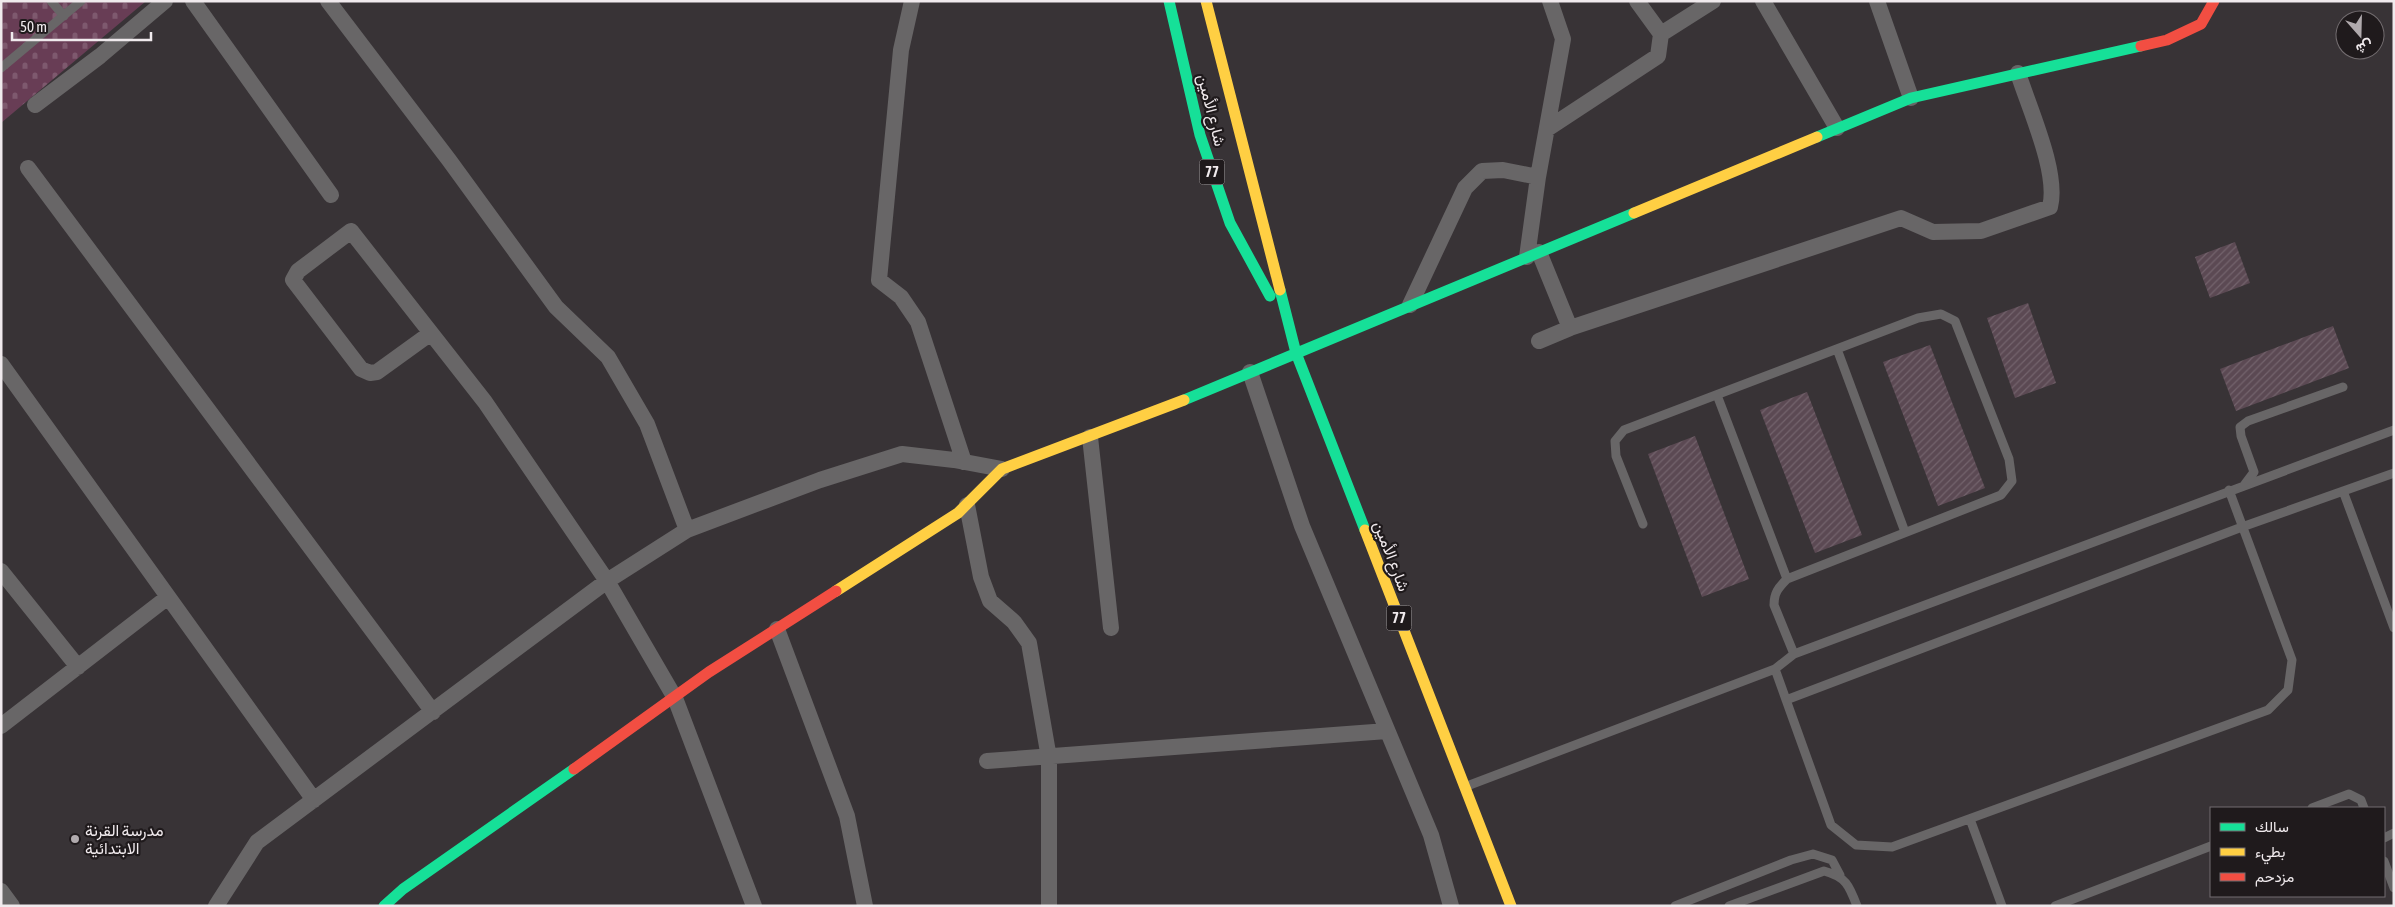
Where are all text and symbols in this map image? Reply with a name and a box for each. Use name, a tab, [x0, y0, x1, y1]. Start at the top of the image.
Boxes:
scale bar	[12, 10, 151, 42]
north arrow	[2335, 10, 2385, 60]
text: 50 m	[20, 18, 47, 35]
text: ش	[2353, 36, 2375, 58]
street label: شارع الأمين	[1191, 72, 1230, 149]
road number: 77	[1200, 160, 1224, 184]
street label: شارع الأمين	[1368, 518, 1414, 595]
road number: 77	[1386, 606, 1412, 630]
legend	[2210, 807, 2385, 897]
text: سالك	[2255, 818, 2289, 835]
place label: مدرسة القرنة الابتدائية	[85, 821, 164, 858]
marker: مدرسة القرنة الابتدائية	[69, 833, 81, 845]
text: بطيء	[2255, 843, 2285, 865]
text: مزدحم	[2255, 868, 2294, 887]

